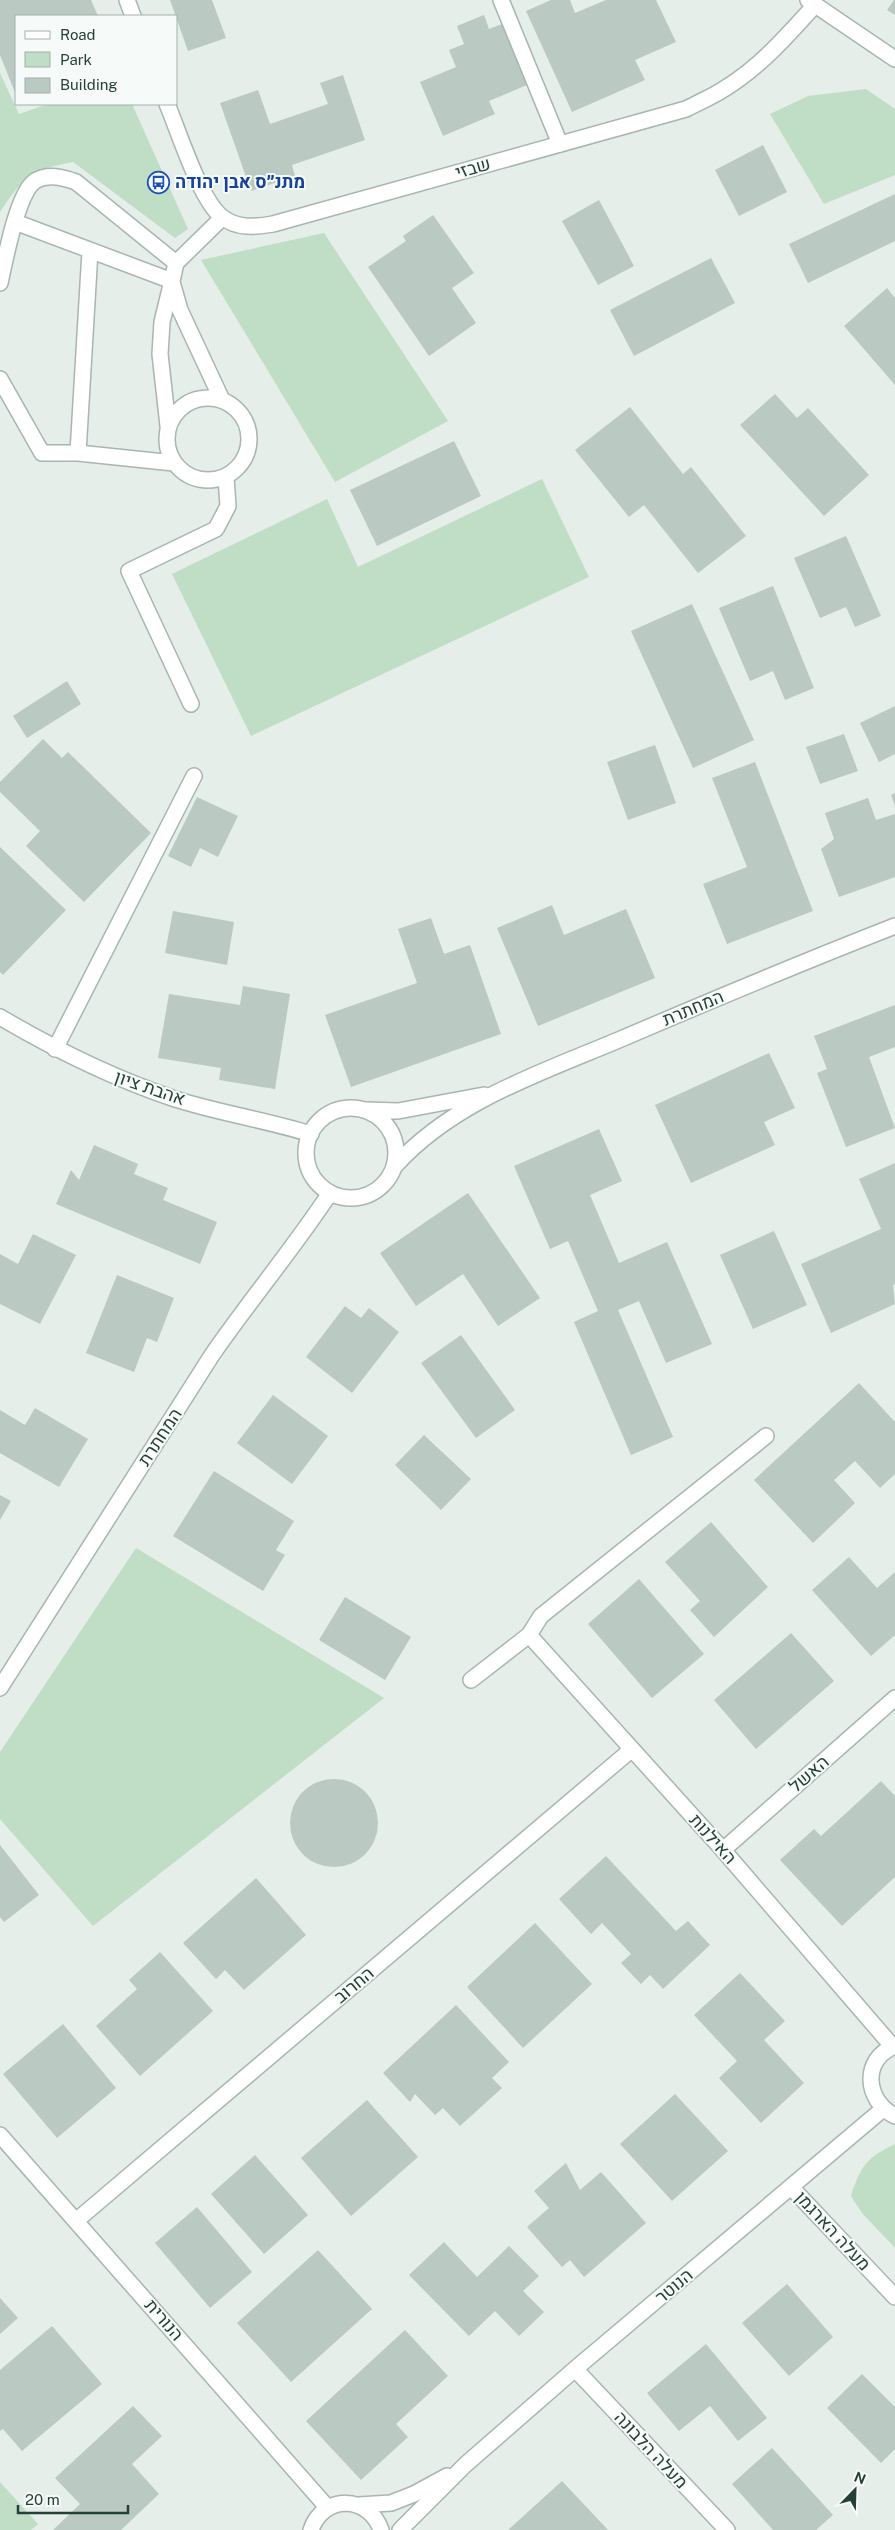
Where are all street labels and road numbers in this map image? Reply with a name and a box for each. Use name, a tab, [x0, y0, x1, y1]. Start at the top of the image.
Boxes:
street label: שבזי	[453, 153, 493, 183]
street label: המחתרת	[659, 985, 726, 1030]
street label: אהבת ציון	[112, 1066, 188, 1109]
street label: המחתרת	[133, 1404, 186, 1469]
street label: האשל	[785, 1751, 833, 1797]
street label: האילנות	[686, 1809, 741, 1868]
street label: החרוב	[330, 1962, 378, 2007]
street label: מעלה הארגמן	[791, 2187, 875, 2275]
street label: הנוטר	[651, 2264, 697, 2307]
street label: הנורית	[141, 2295, 188, 2345]
street label: מעלה הלבונה	[610, 2407, 692, 2493]

